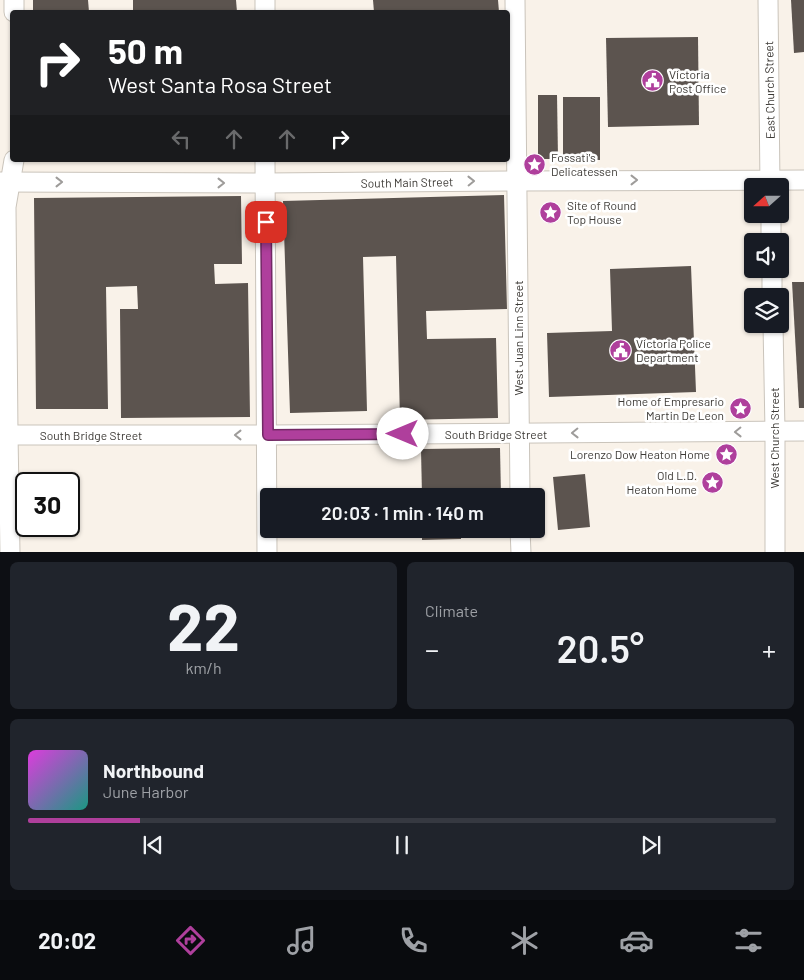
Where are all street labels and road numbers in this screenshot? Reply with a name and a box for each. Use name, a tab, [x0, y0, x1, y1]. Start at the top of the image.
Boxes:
street label: East Church Street	[761, 41, 777, 139]
street label: South Main Street	[361, 174, 453, 190]
street label: West Juan Linn Street	[511, 280, 525, 396]
street label: West Church Street	[767, 387, 781, 489]
street label: South Bridge Street	[445, 427, 547, 441]
street label: South Bridge Street	[40, 428, 142, 442]

